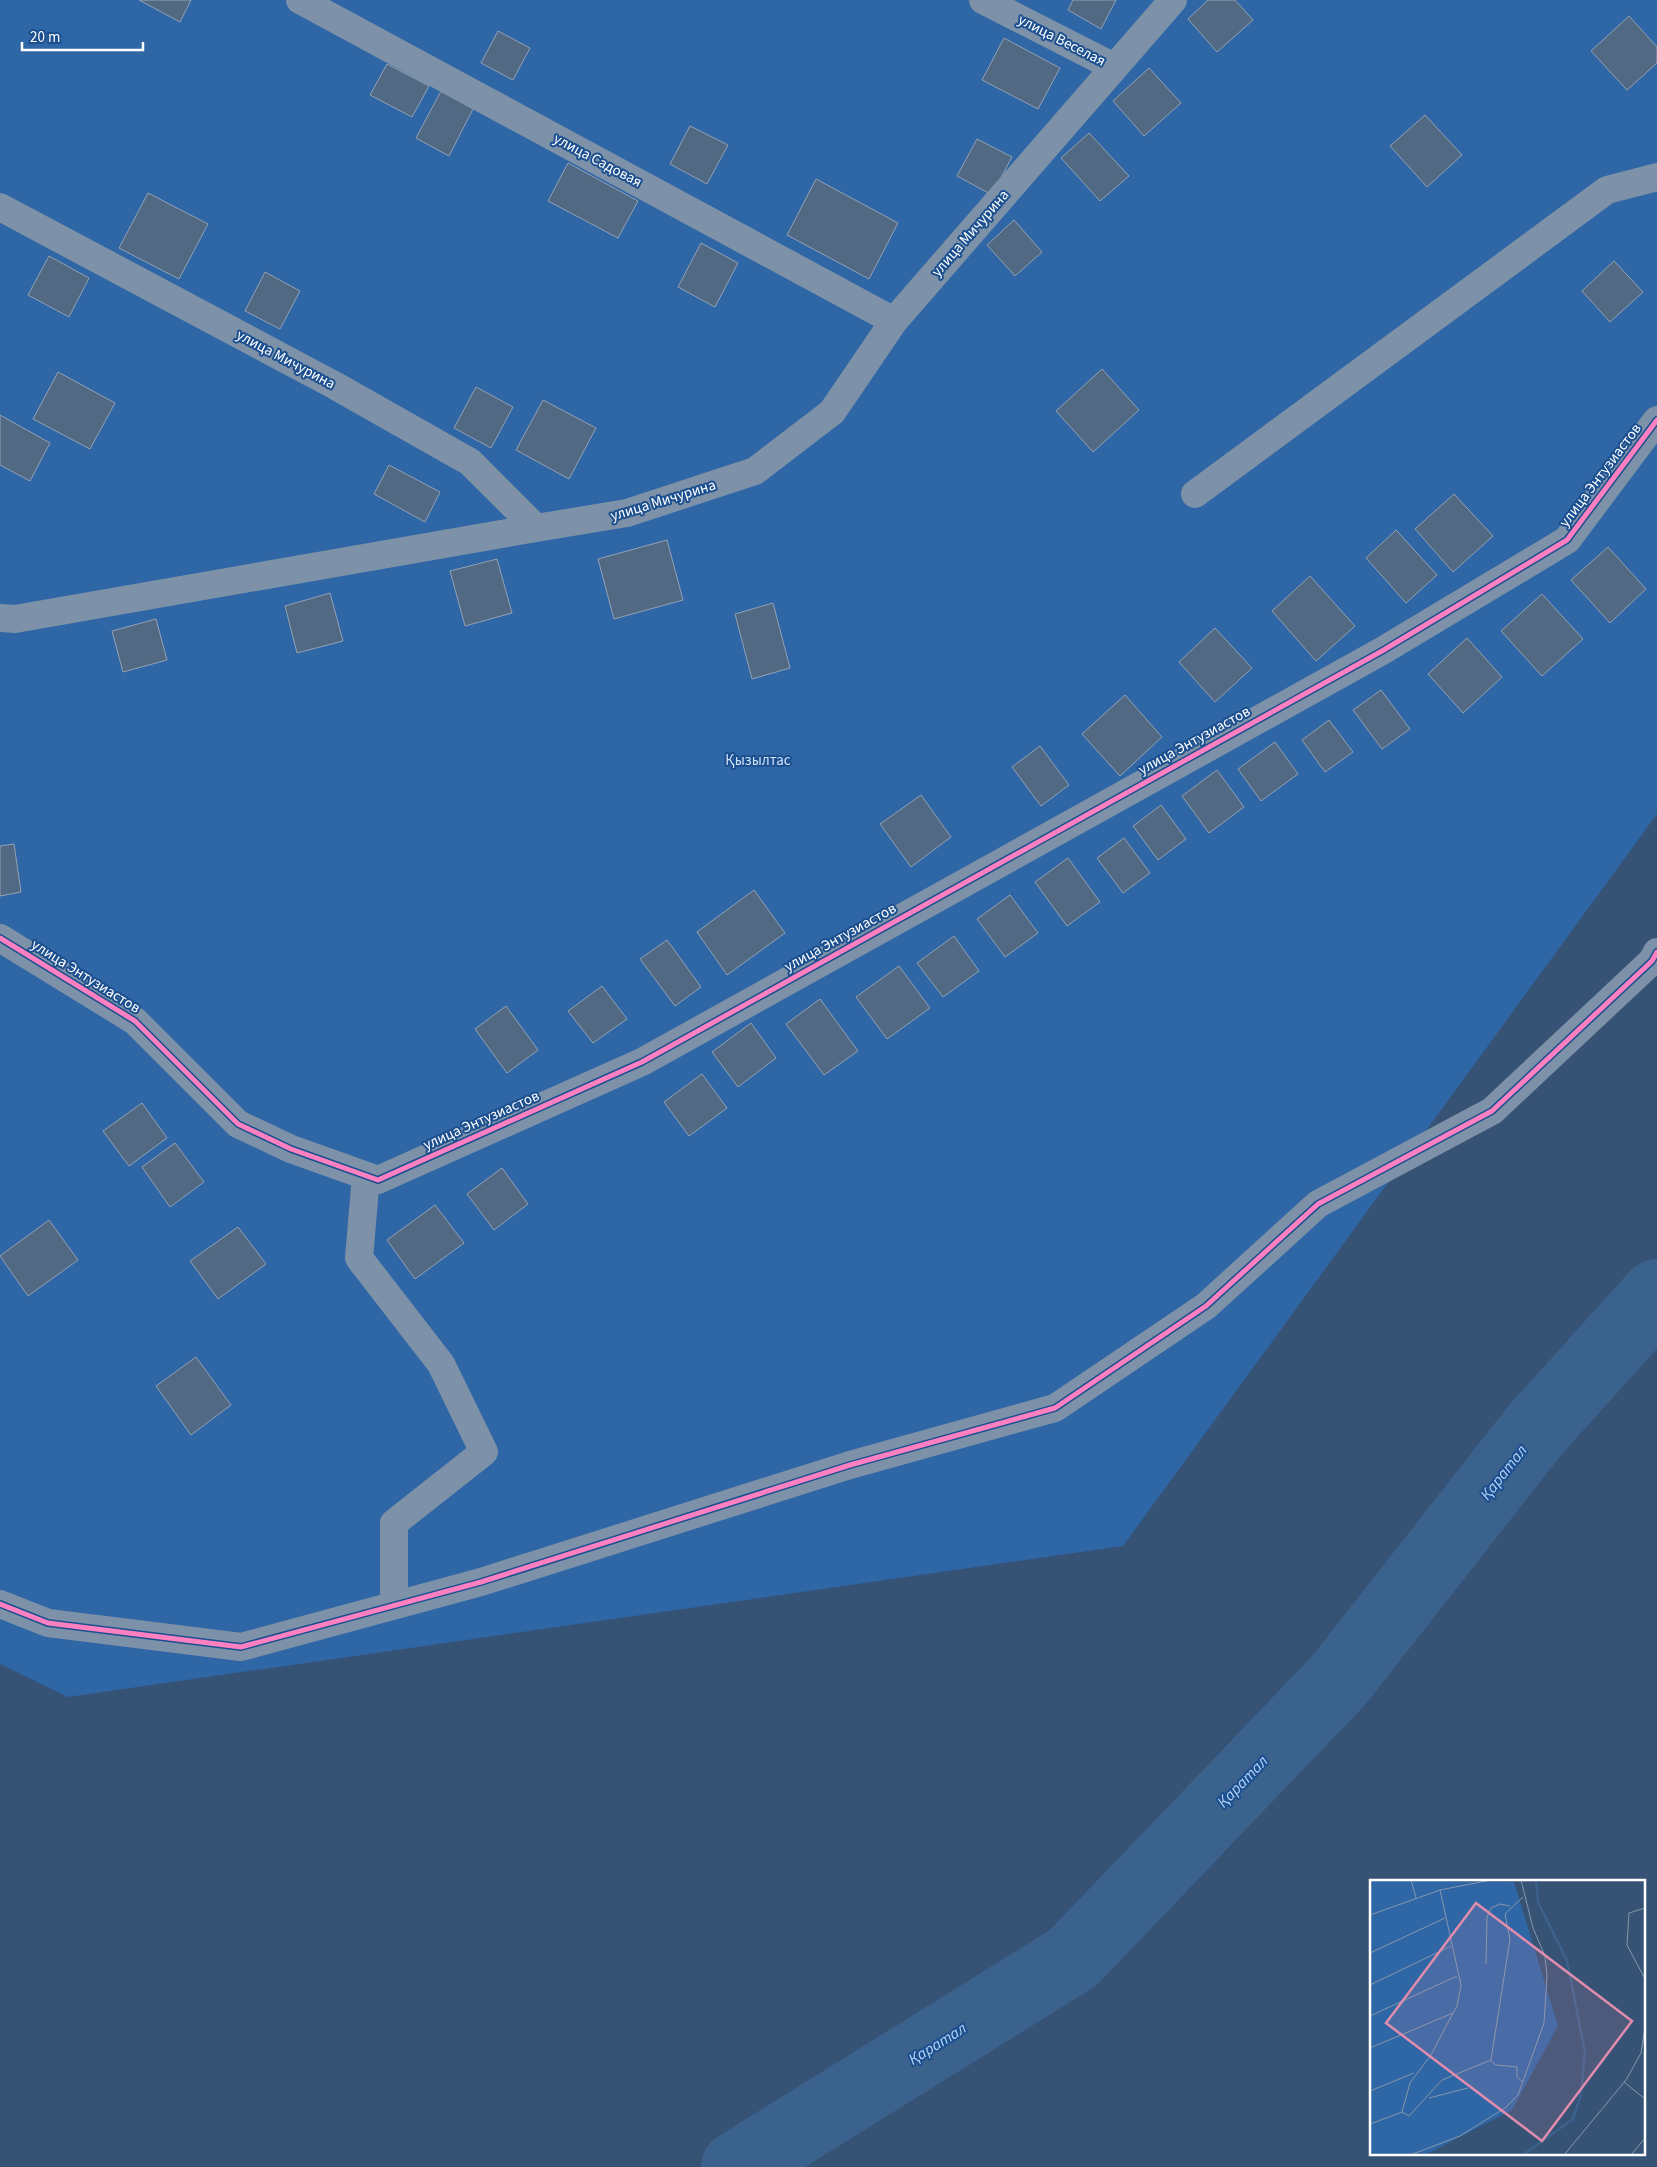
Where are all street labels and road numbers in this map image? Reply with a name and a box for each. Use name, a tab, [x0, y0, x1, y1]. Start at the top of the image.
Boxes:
street label: улица Веселая	[1014, 9, 1109, 72]
street label: улица Садовая	[550, 128, 646, 193]
street label: улица Мичурина	[927, 185, 1014, 281]
street label: улица Мичурина	[233, 325, 339, 394]
street label: улица Энтузиастов	[1554, 419, 1647, 532]
street label: улица Мичурина	[608, 474, 718, 526]
street label: улица Энтузиастов	[1134, 701, 1254, 780]
street label: улица Энтузиастов	[780, 898, 900, 977]
street label: улица Энтузиастов	[27, 934, 145, 1019]
street label: улица Энтузиастов	[420, 1085, 543, 1155]

